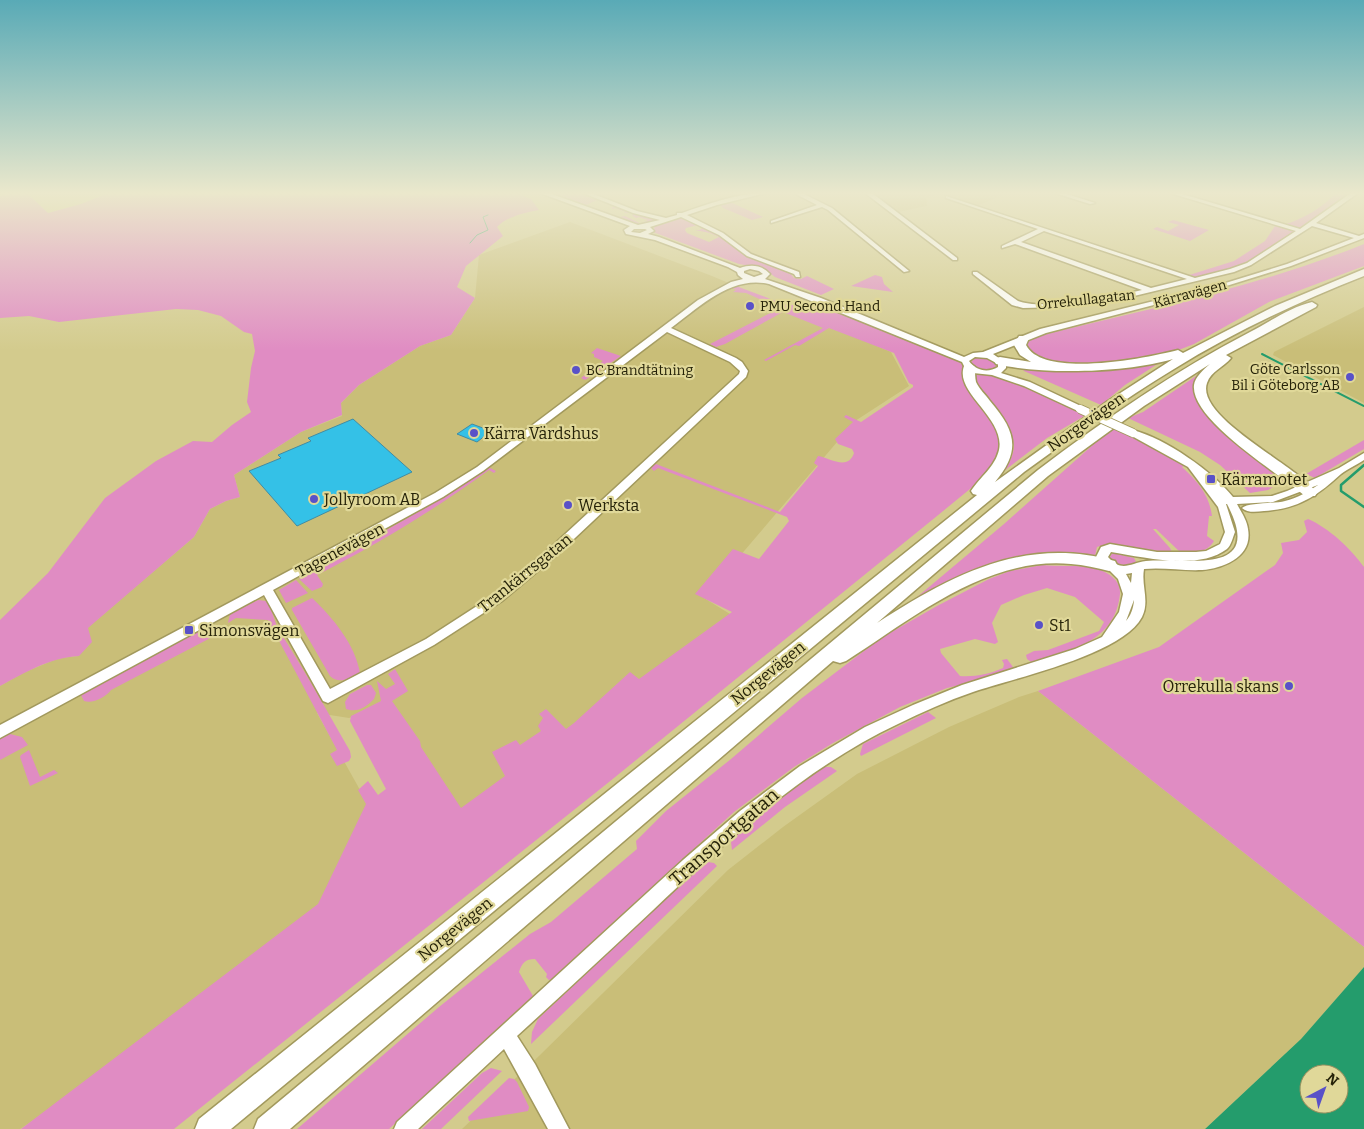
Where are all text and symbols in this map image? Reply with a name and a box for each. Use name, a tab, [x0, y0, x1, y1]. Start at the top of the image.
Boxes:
street label: Kärravägen	[1152, 276, 1229, 312]
street label: Orrekullagatan	[1036, 286, 1136, 314]
place label: PMU Second Hand	[760, 298, 880, 315]
marker: PMU Second Hand	[744, 300, 756, 312]
place label: Göte Carlsson Bil i Göteborg AB	[1231, 361, 1340, 394]
place label: BC Brandtätning	[586, 362, 693, 379]
marker: BC Brandtätning	[570, 364, 582, 376]
marker: Göte Carlsson Bil i Göteborg AB	[1344, 371, 1356, 383]
street label: Norgevägen	[1044, 388, 1128, 456]
place label: Kärra Värdshus	[484, 424, 599, 443]
marker: Kärra Värdshus	[468, 427, 480, 439]
place label: Kärramotet	[1221, 470, 1307, 489]
marker: Kärramotet	[1205, 473, 1217, 485]
place label: Jollyroom AB	[323, 490, 420, 509]
marker: Jollyroom AB	[308, 493, 320, 505]
place label: Werksta	[578, 496, 640, 515]
marker: Werksta	[562, 499, 574, 511]
street label: Tagenevägen	[292, 519, 388, 581]
street label: Trankärrsgatan	[474, 529, 576, 617]
place label: St1	[1049, 616, 1071, 635]
marker: St1	[1033, 619, 1045, 631]
place label: Simonsvägen	[199, 621, 299, 640]
marker: Simonsvägen	[183, 624, 195, 636]
street label: Norgevägen	[727, 637, 809, 709]
place label: Orrekulla skans	[1163, 677, 1279, 696]
marker: Orrekulla skans	[1283, 680, 1295, 692]
street label: Transportgatan	[665, 783, 783, 891]
street label: Norgevägen	[414, 893, 496, 965]
north arrow	[1299, 1064, 1349, 1114]
text: N	[1323, 1070, 1342, 1090]

